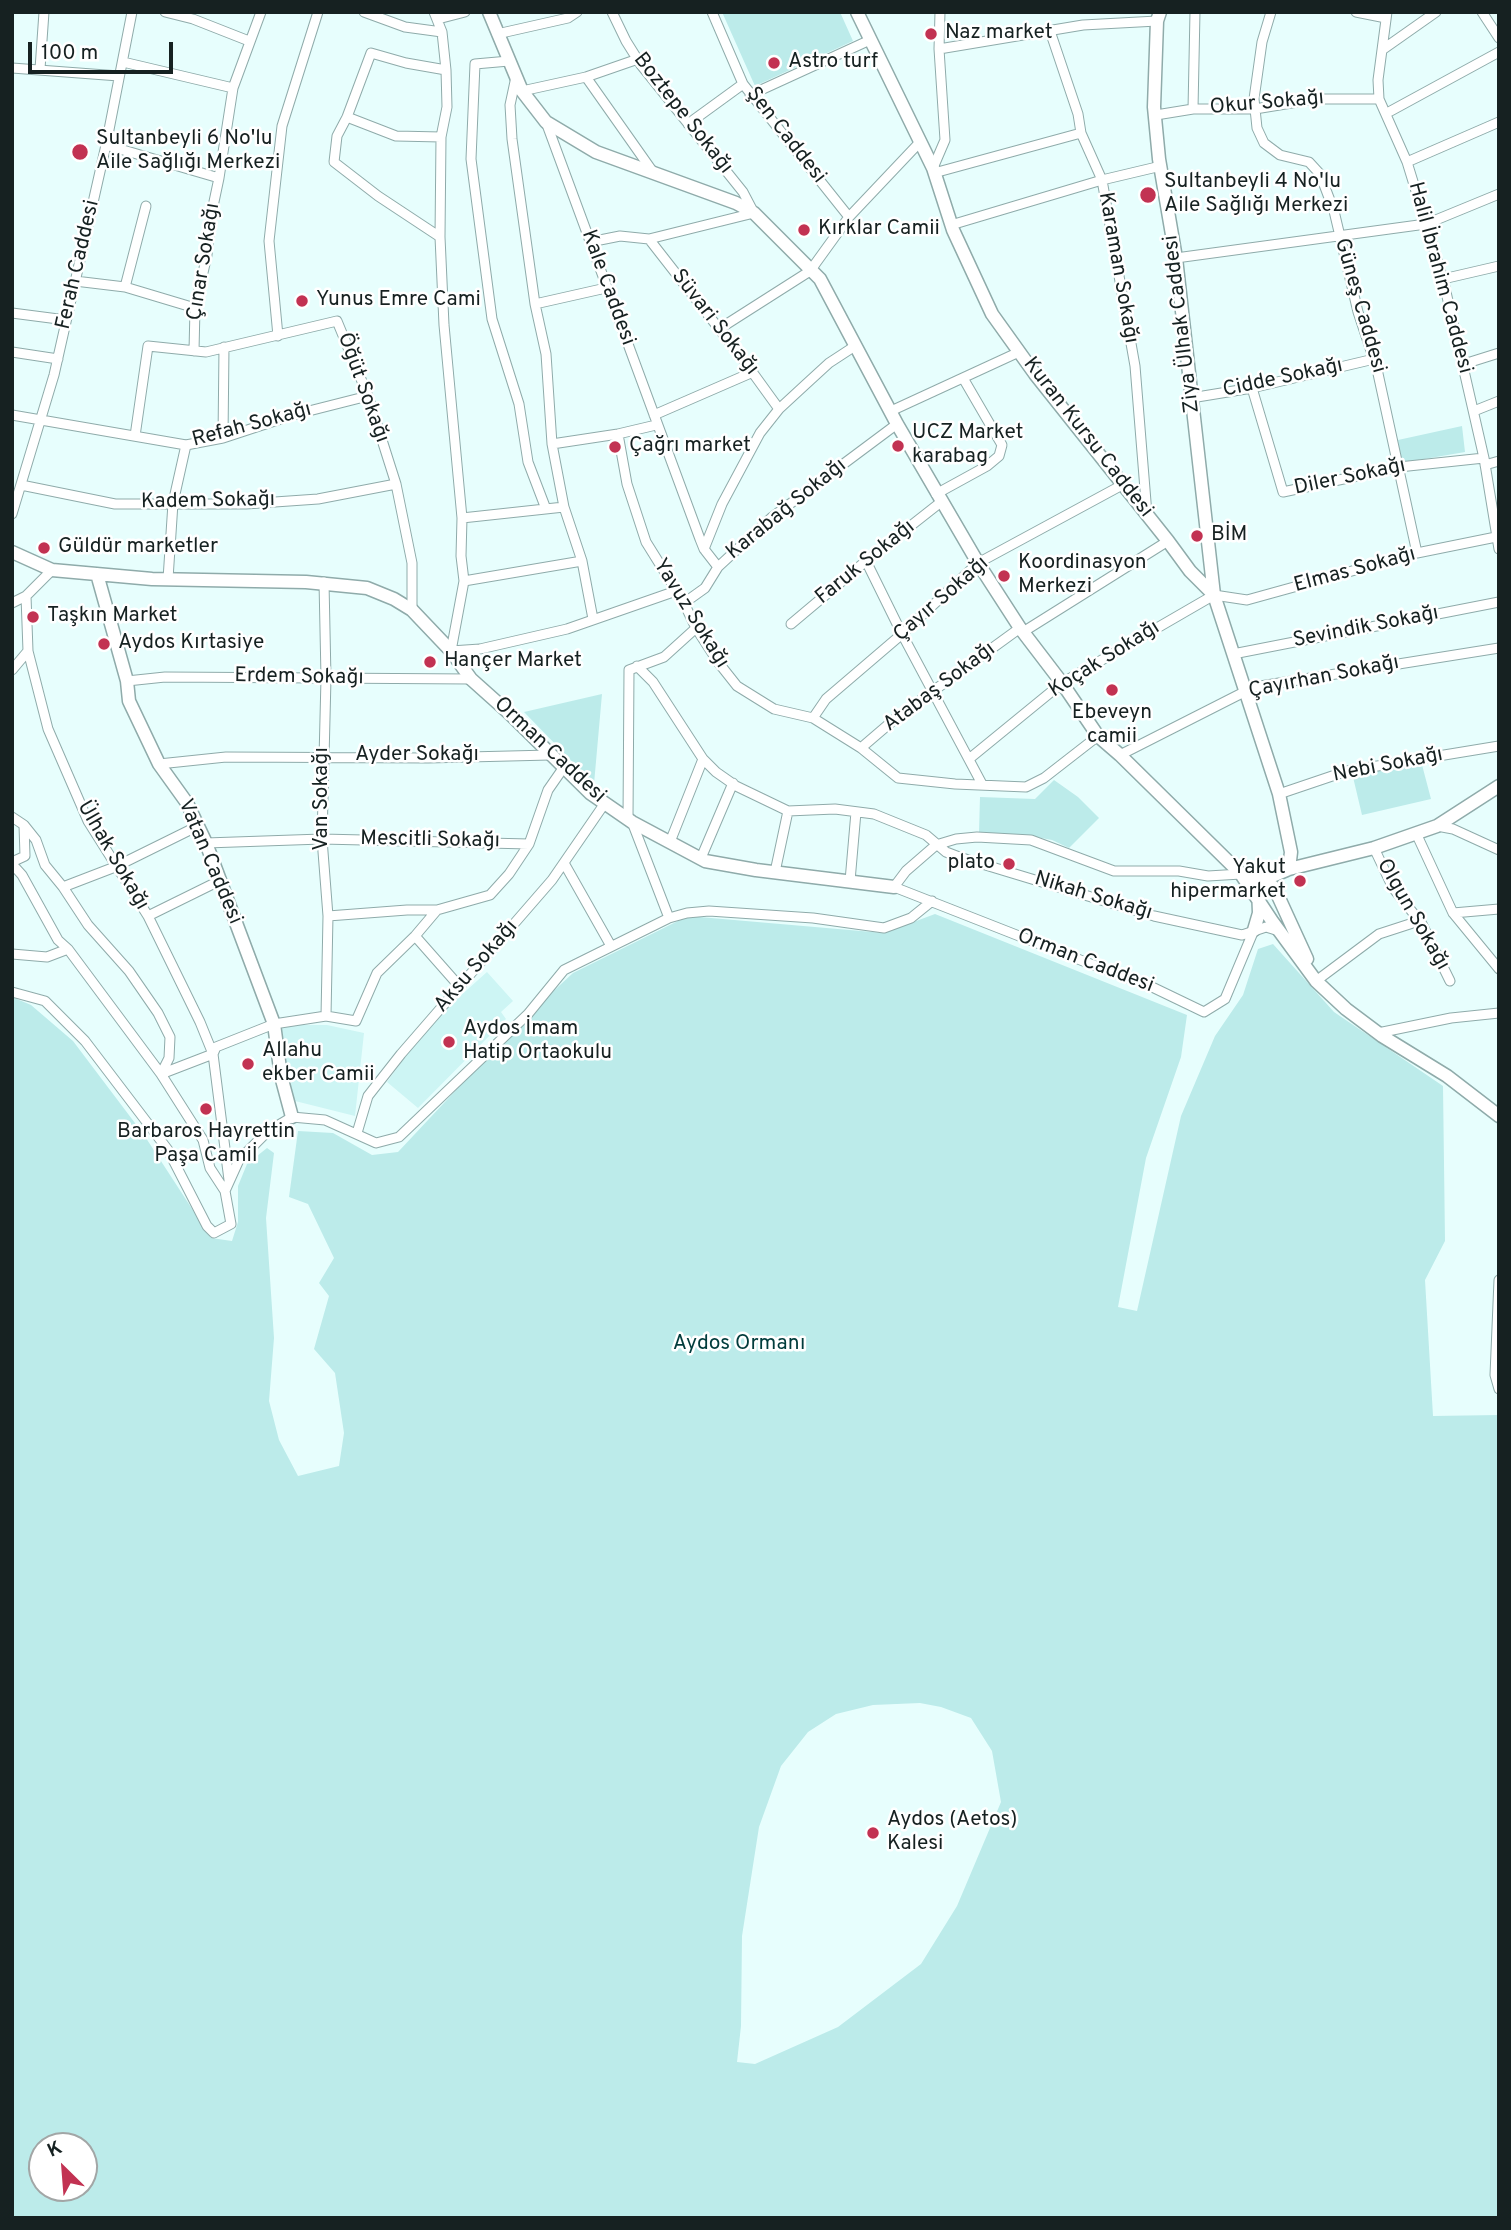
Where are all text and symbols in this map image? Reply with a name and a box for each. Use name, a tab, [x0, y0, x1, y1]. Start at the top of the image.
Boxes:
place label: Naz market	[945, 21, 1053, 47]
marker: Naz market	[923, 26, 939, 42]
scale bar	[32, 28, 177, 72]
text: 100 m	[41, 40, 98, 67]
street label: Boztepe Sokağı	[627, 48, 737, 180]
place label: Astro turf	[788, 50, 878, 76]
marker: Astro turf	[766, 55, 782, 71]
street label: Şen Caddesi	[740, 83, 830, 189]
street label: Okur Sokağı	[1209, 86, 1325, 122]
place label: Sultanbeyli 6 No'lu Aile Sağlığı Merkezi	[96, 127, 280, 177]
marker: Sultanbeyli 6 No'lu Aile Sağlığı Merkezi	[70, 142, 90, 162]
place label: Sultanbeyli 4 No'lu Aile Sağlığı Merkezi	[1164, 170, 1348, 220]
street label: Halil İbrahim Caddesi	[1401, 179, 1477, 377]
marker: Sultanbeyli 4 No'lu Aile Sağlığı Merkezi	[1138, 185, 1158, 205]
street label: Karaman Sokağı	[1091, 190, 1143, 346]
street label: Ferah Caddesi	[52, 198, 106, 332]
street label: Çınar Sokağı	[183, 201, 227, 323]
place label: Kırklar Camii	[818, 217, 940, 243]
marker: Kırklar Camii	[796, 222, 812, 238]
street label: Kale Caddesi	[574, 227, 640, 349]
street label: Ziya Ülhak Caddesi	[1160, 233, 1206, 415]
street label: Güneş Caddesi	[1328, 236, 1390, 376]
street label: Süvari Sokağı	[665, 265, 763, 381]
place label: Yunus Emre Cami	[316, 288, 481, 314]
marker: Yunus Emre Cami	[294, 293, 310, 309]
street label: Öğüt Sokağı	[330, 330, 394, 446]
street label: Kuran Kursu Caddesi	[1017, 353, 1157, 523]
street label: Cidde Sokağı	[1221, 354, 1345, 404]
street label: Refah Sokağı	[190, 398, 314, 454]
place label: UCZ Market karabag	[912, 421, 1023, 471]
place label: Çağrı market	[629, 434, 751, 460]
marker: UCZ Market karabag	[890, 438, 906, 454]
marker: Çağrı market	[607, 439, 623, 455]
street label: Karabağ Sokağı	[722, 454, 852, 566]
street label: Diler Sokağı	[1292, 454, 1408, 502]
street label: Kadem Sokağı	[141, 488, 275, 516]
street label: Faruk Sokağı	[811, 515, 921, 611]
place label: BİM	[1211, 523, 1247, 549]
marker: BİM	[1189, 528, 1205, 544]
place label: Güldür marketler	[58, 535, 218, 561]
marker: Güldür marketler	[36, 540, 52, 556]
street label: Elmas Sokağı	[1291, 543, 1419, 599]
place label: Koordinasyon Merkezi	[1018, 551, 1147, 601]
street label: Çayır Sokağı	[889, 552, 995, 648]
street label: Yavuz Sokağı	[646, 555, 734, 673]
marker: Koordinasyon Merkezi	[996, 568, 1012, 584]
street label: Sevindik Sokağı	[1291, 602, 1441, 654]
place label: Taşkın Market	[47, 604, 177, 630]
marker: Taşkın Market	[25, 609, 41, 625]
street label: Koçak Sokağı	[1045, 616, 1165, 704]
place label: Aydos Kırtasiye	[118, 631, 264, 657]
marker: Aydos Kırtasiye	[96, 636, 112, 652]
street label: Atabaş Sokağı	[879, 638, 1001, 738]
place label: Hançer Market	[444, 649, 582, 675]
street label: Çayırhan Sokağı	[1247, 651, 1401, 705]
marker: Hançer Market	[422, 654, 438, 670]
street label: Erdem Sokağı	[234, 664, 364, 692]
marker: Ebeveyn camii	[1104, 682, 1120, 698]
street label: Orman Caddesi	[488, 693, 610, 809]
place label: Ebeveyn camii	[1072, 701, 1152, 751]
street label: Ayder Sokağı	[355, 743, 479, 769]
street label: Nebi Sokağı	[1331, 743, 1445, 789]
street label: Van Sokağı	[310, 747, 336, 851]
street label: Vatan Caddesi	[171, 796, 247, 928]
street label: Ülhak Sokağı	[71, 797, 153, 915]
street label: Mescitli Sokağı	[360, 827, 500, 855]
place label: plato	[947, 851, 995, 877]
street label: Olgun Sokağı	[1370, 855, 1454, 975]
marker: plato	[1001, 856, 1017, 872]
place label: Yakut hipermarket	[1170, 856, 1286, 906]
street label: Nikah Sokağı	[1031, 867, 1155, 927]
marker: Yakut hipermarket	[1292, 873, 1308, 889]
street label: Aksu Sokağı	[430, 915, 524, 1019]
street label: Orman Caddesi	[1013, 924, 1157, 1000]
place label: Aydos İmam Hatip Ortaokulu	[463, 1017, 612, 1067]
marker: Aydos İmam Hatip Ortaokulu	[441, 1034, 457, 1050]
place label: Allahu ekber Camii	[262, 1039, 375, 1089]
marker: Allahu ekber Camii	[240, 1056, 256, 1072]
marker: Barbaros Hayrettin Paşa Camiİ	[198, 1101, 214, 1117]
place label: Barbaros Hayrettin Paşa Camiİ	[117, 1120, 295, 1170]
park label: Aydos Ormanı	[673, 1332, 805, 1358]
place label: Aydos (Aetos) Kalesi	[887, 1808, 1018, 1858]
marker: Aydos (Aetos) Kalesi	[865, 1825, 881, 1841]
north arrow	[28, 2132, 98, 2202]
text: K	[44, 2136, 66, 2164]

